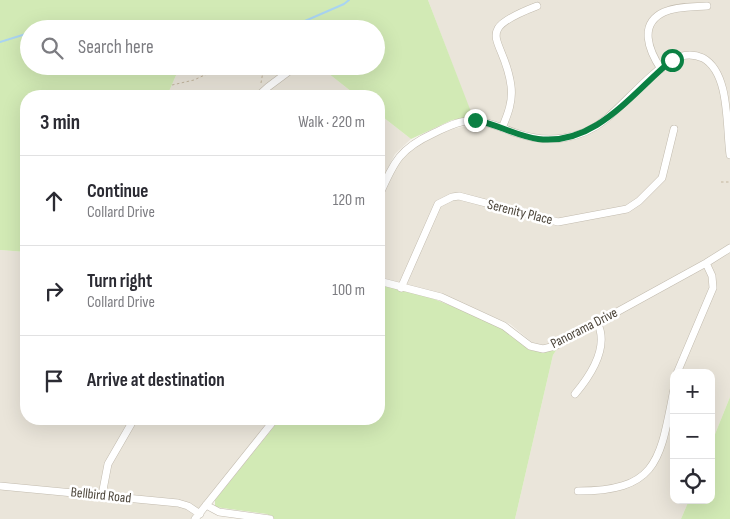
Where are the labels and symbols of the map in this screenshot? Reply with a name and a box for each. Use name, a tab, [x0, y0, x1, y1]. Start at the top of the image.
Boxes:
route start	[661, 49, 684, 72]
route end	[464, 109, 487, 132]
street label: Serenity Place	[486, 196, 554, 228]
street label: Panorama Drive	[548, 304, 620, 352]
street label: Bellbird Road	[70, 483, 132, 507]

